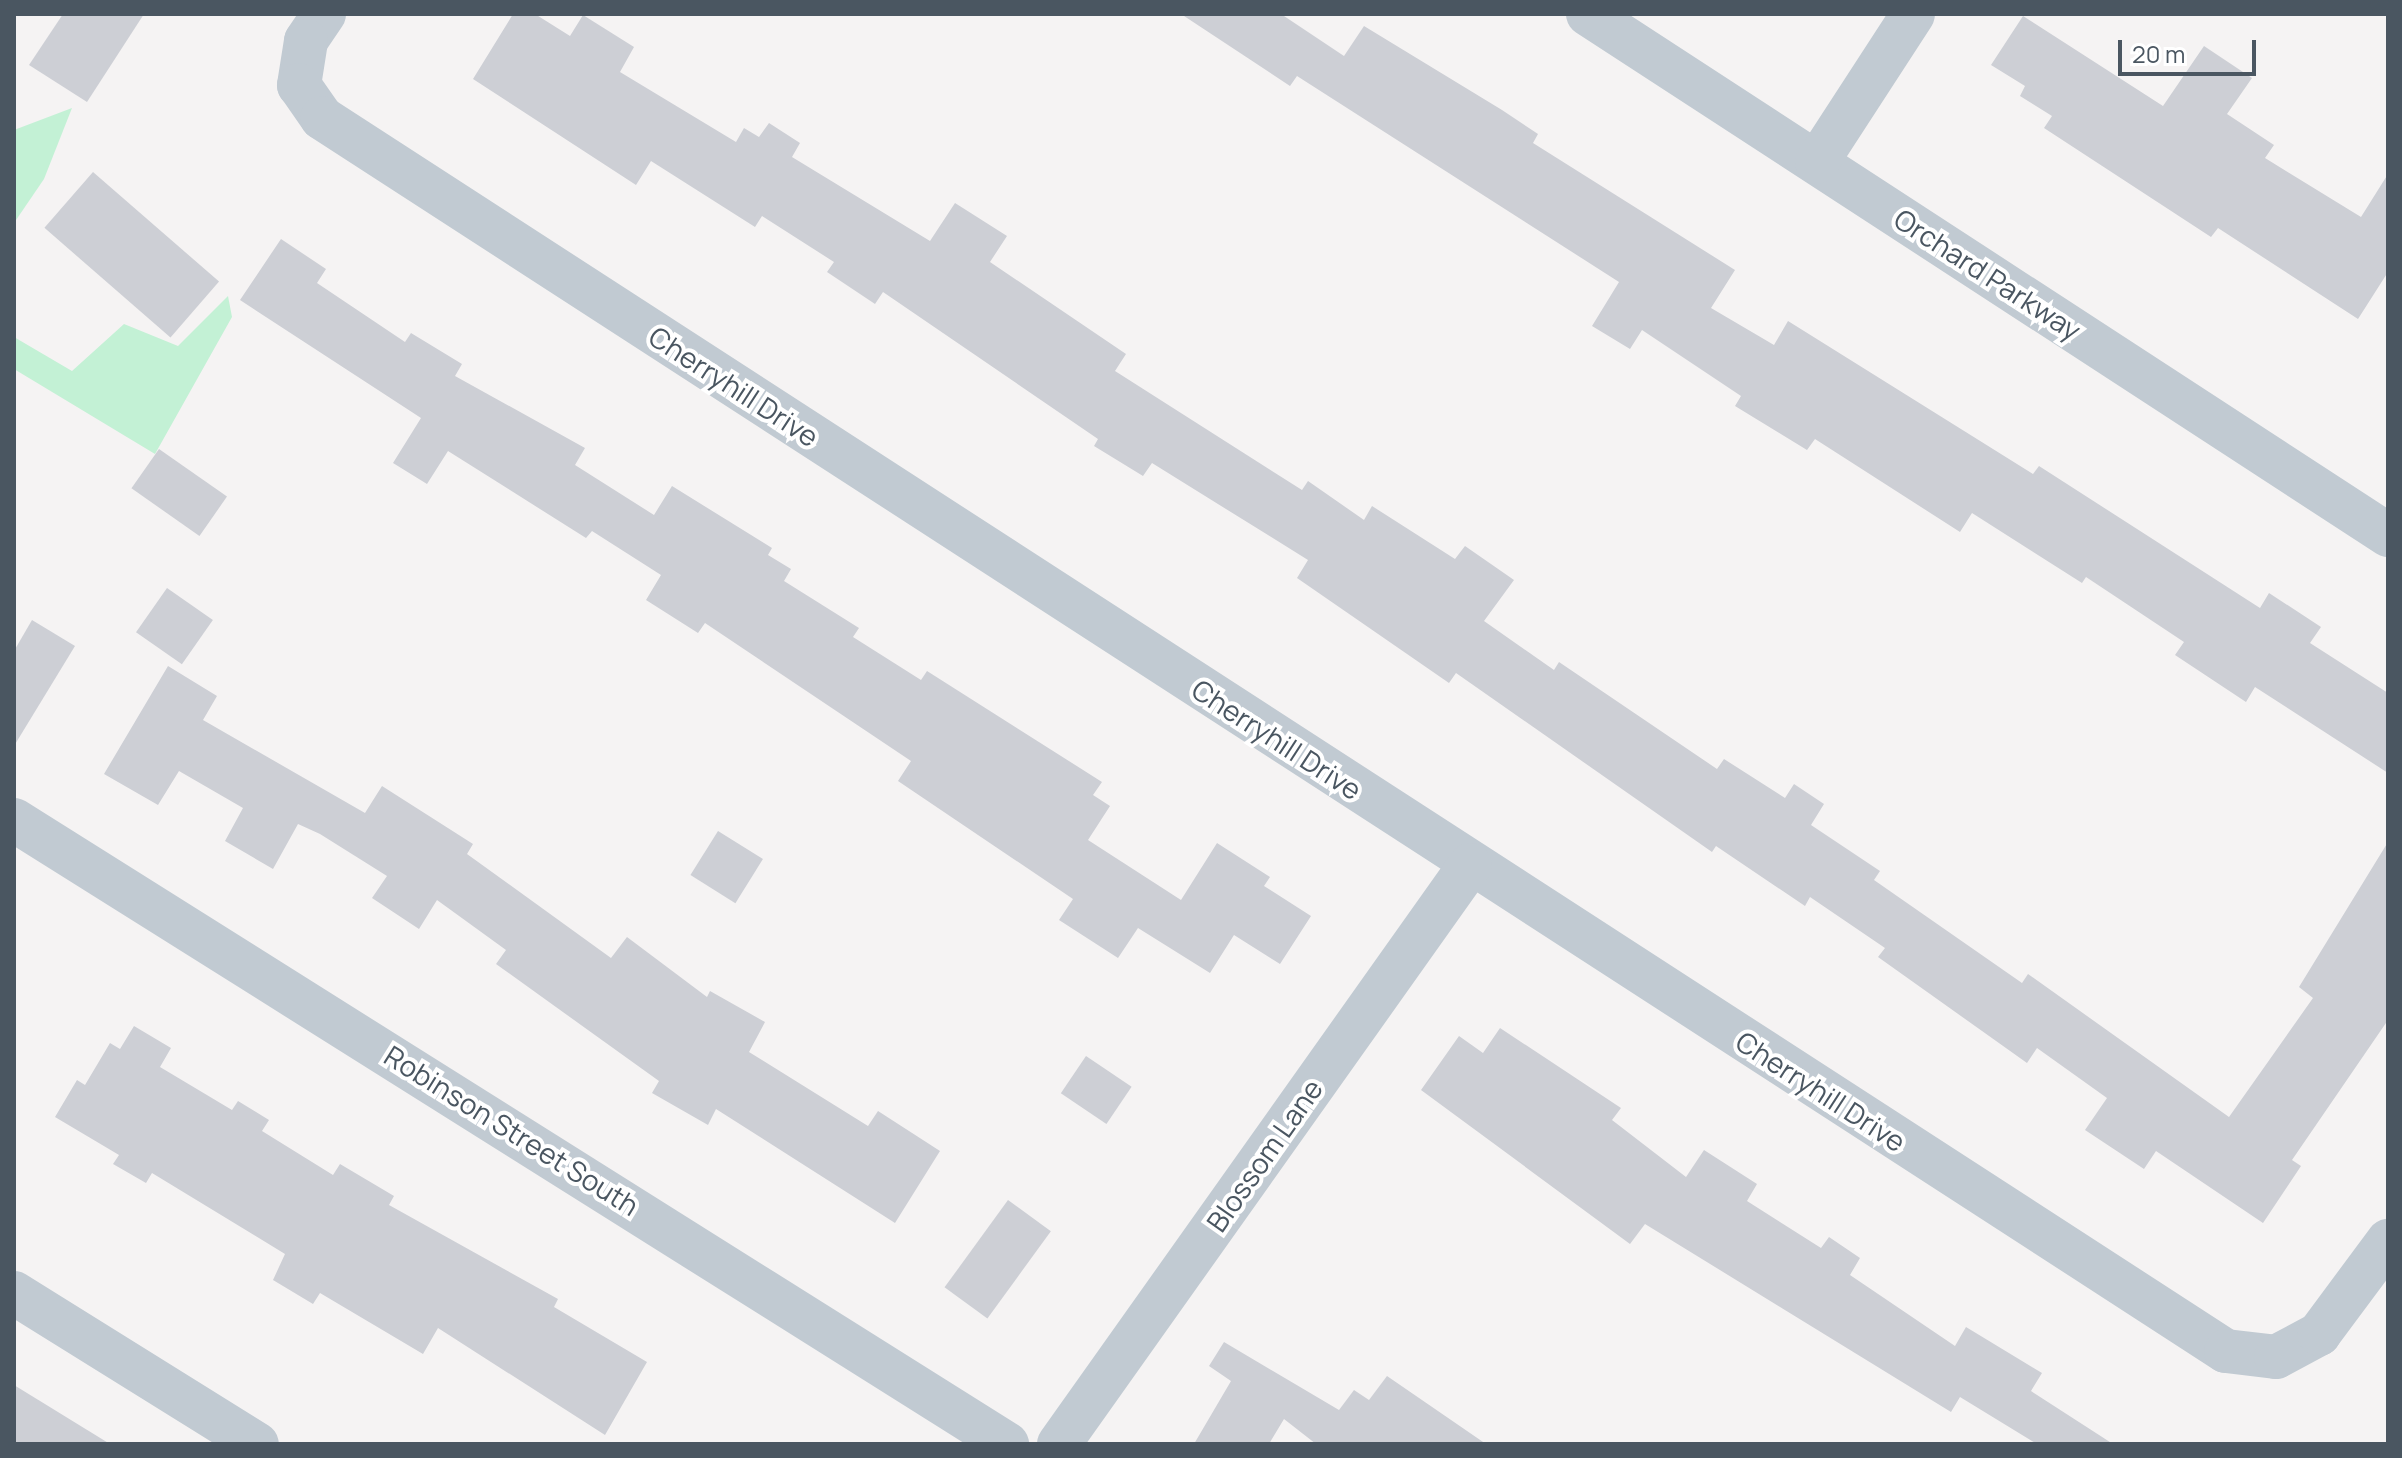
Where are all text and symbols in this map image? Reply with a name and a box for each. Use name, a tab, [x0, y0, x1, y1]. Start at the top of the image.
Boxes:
scale bar	[2122, 24, 2260, 74]
text: 20 m	[2132, 37, 2185, 70]
street label: Orchard Parkway	[1888, 201, 2088, 347]
street label: Cherryhill Drive	[643, 319, 825, 453]
street label: Cherryhill Drive	[1186, 672, 1368, 806]
street label: Cherryhill Drive	[1730, 1024, 1912, 1158]
street label: Robinson Street South	[379, 1038, 645, 1222]
street label: Blossom Lane	[1199, 1072, 1329, 1238]

